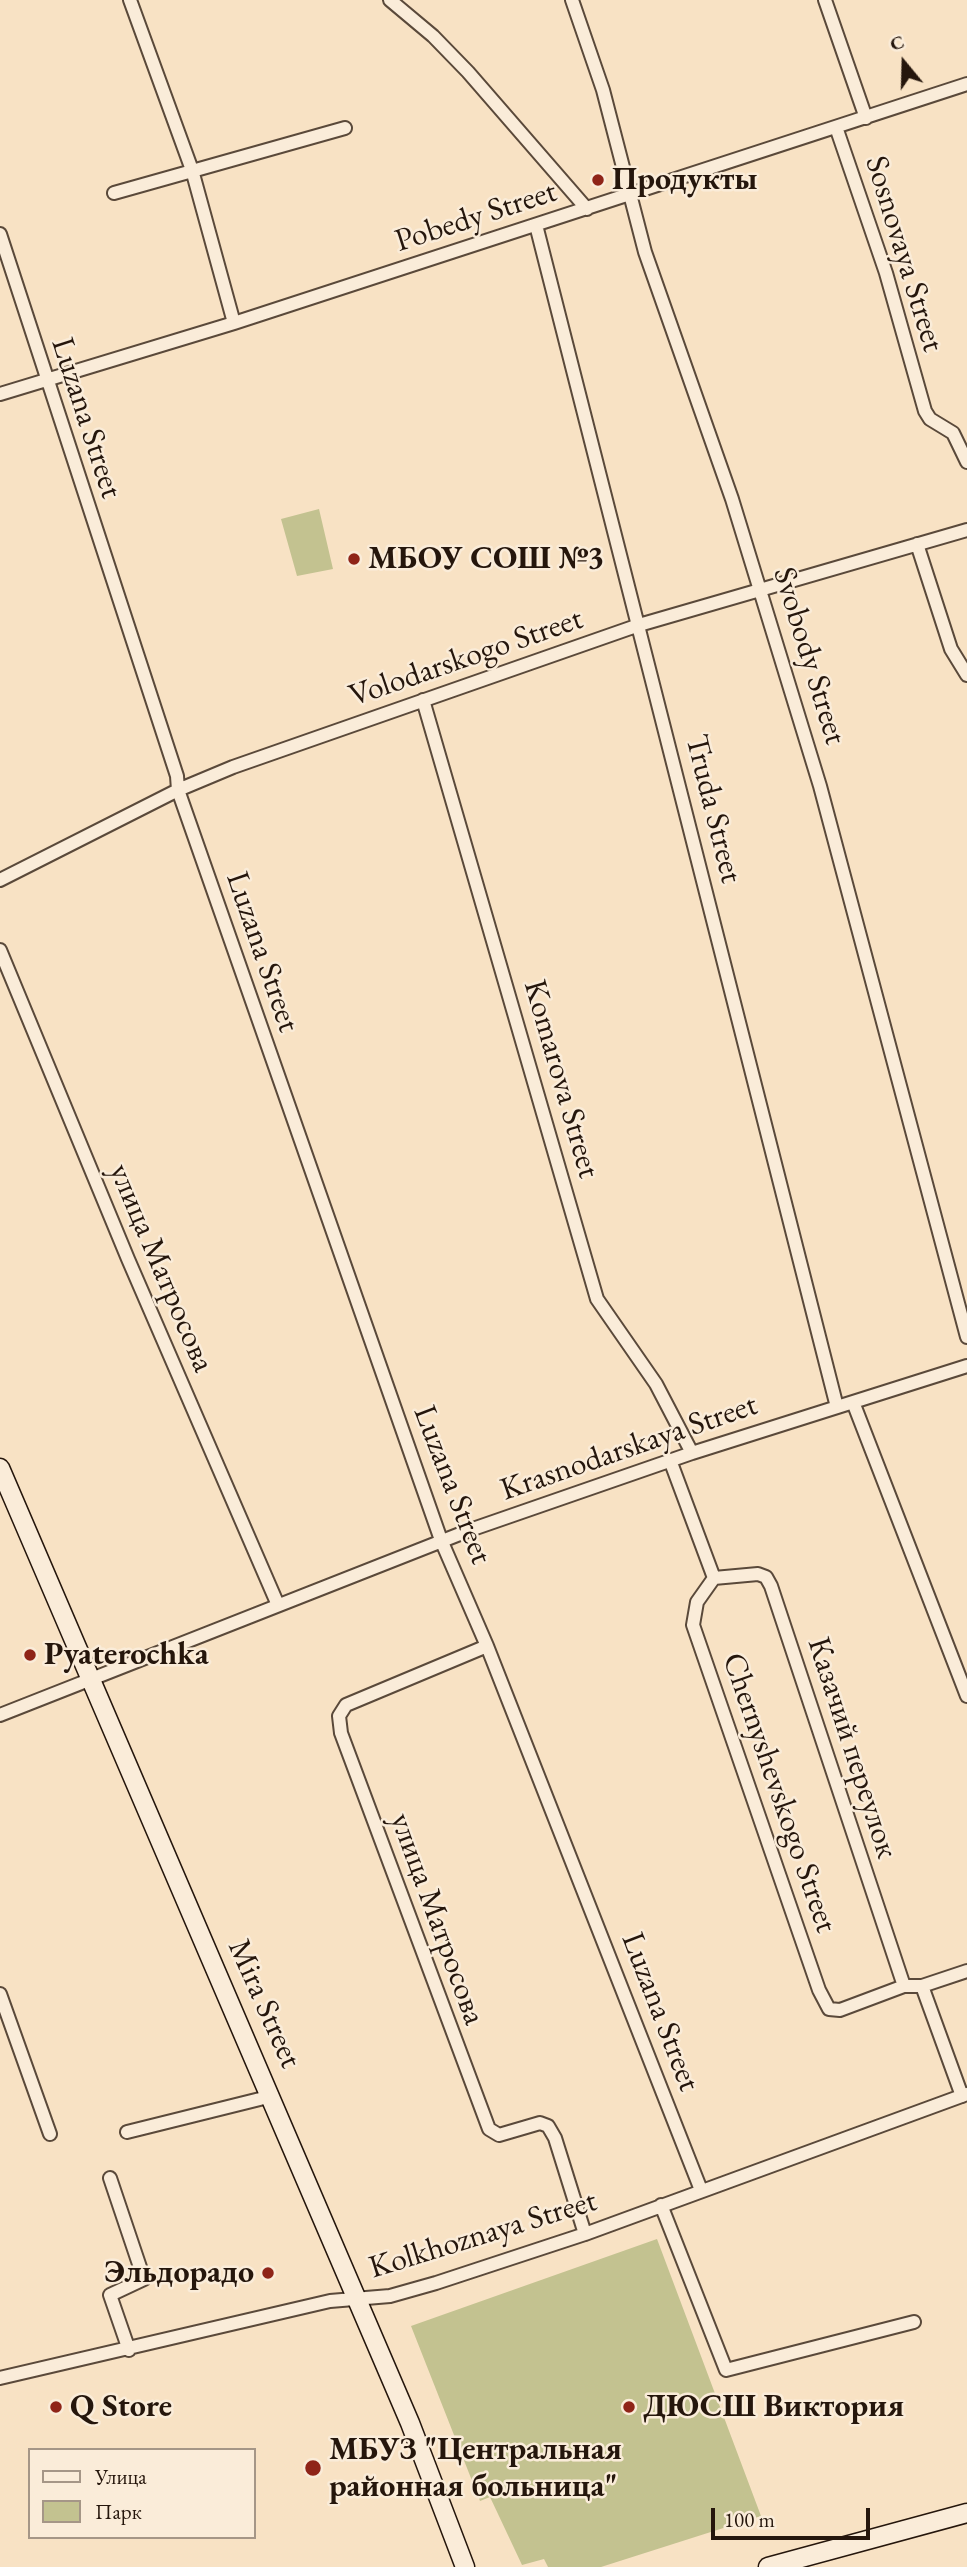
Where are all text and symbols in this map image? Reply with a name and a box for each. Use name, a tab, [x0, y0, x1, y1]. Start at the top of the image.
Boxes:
north arrow	[869, 28, 939, 98]
text: С	[887, 29, 907, 57]
street label: Sosnovaya Street	[856, 152, 952, 356]
place label: Продукты	[612, 161, 757, 199]
marker: Продукты	[590, 172, 606, 188]
street label: Pobedy Street	[390, 173, 562, 261]
street label: Luzana Street	[42, 333, 130, 503]
place label: МБОУ СОШ №3	[368, 540, 604, 578]
marker: МБОУ СОШ №3	[346, 551, 362, 567]
street label: Svobody Street	[764, 563, 854, 749]
street label: Volodarskogo Street	[344, 600, 588, 716]
street label: Truda Street	[676, 731, 750, 887]
street label: Luzana Street	[217, 867, 307, 1037]
street label: Komarova Street	[514, 975, 608, 1183]
street label: улица Матросова	[100, 1158, 222, 1378]
street label: Krasnodarskaya Street	[496, 1386, 762, 1510]
street label: Luzana Street	[404, 1400, 500, 1570]
street label: Казачий переулок	[798, 1633, 906, 1863]
place label: Pyaterochka	[44, 1636, 209, 1674]
marker: Pyaterochka	[22, 1647, 38, 1663]
street label: Chernyshevskogo Street	[713, 1648, 845, 1938]
street label: улица Матросова	[381, 1808, 493, 2030]
street label: Luzana Street	[612, 1927, 708, 2097]
street label: Mira Street	[219, 1934, 309, 2074]
street label: Kolkhoznaya Street	[364, 2182, 602, 2288]
place label: Эльдорадо	[104, 2254, 254, 2292]
marker: Эльдорадо	[260, 2265, 276, 2281]
place label: Q Store	[70, 2388, 172, 2426]
place label: ДЮСШ Виктория	[643, 2388, 904, 2426]
marker: Q Store	[48, 2399, 64, 2415]
marker: ДЮСШ Виктория	[621, 2399, 637, 2415]
place label: МБУЗ "Центральная районная больница"	[329, 2431, 622, 2506]
legend	[28, 2448, 256, 2539]
marker: МБУЗ "Центральная районная больница"	[303, 2458, 323, 2478]
text: Улица	[95, 2463, 147, 2490]
scale bar	[715, 2494, 874, 2538]
text: Парк	[95, 2498, 142, 2525]
text: 100 m	[724, 2506, 775, 2533]

